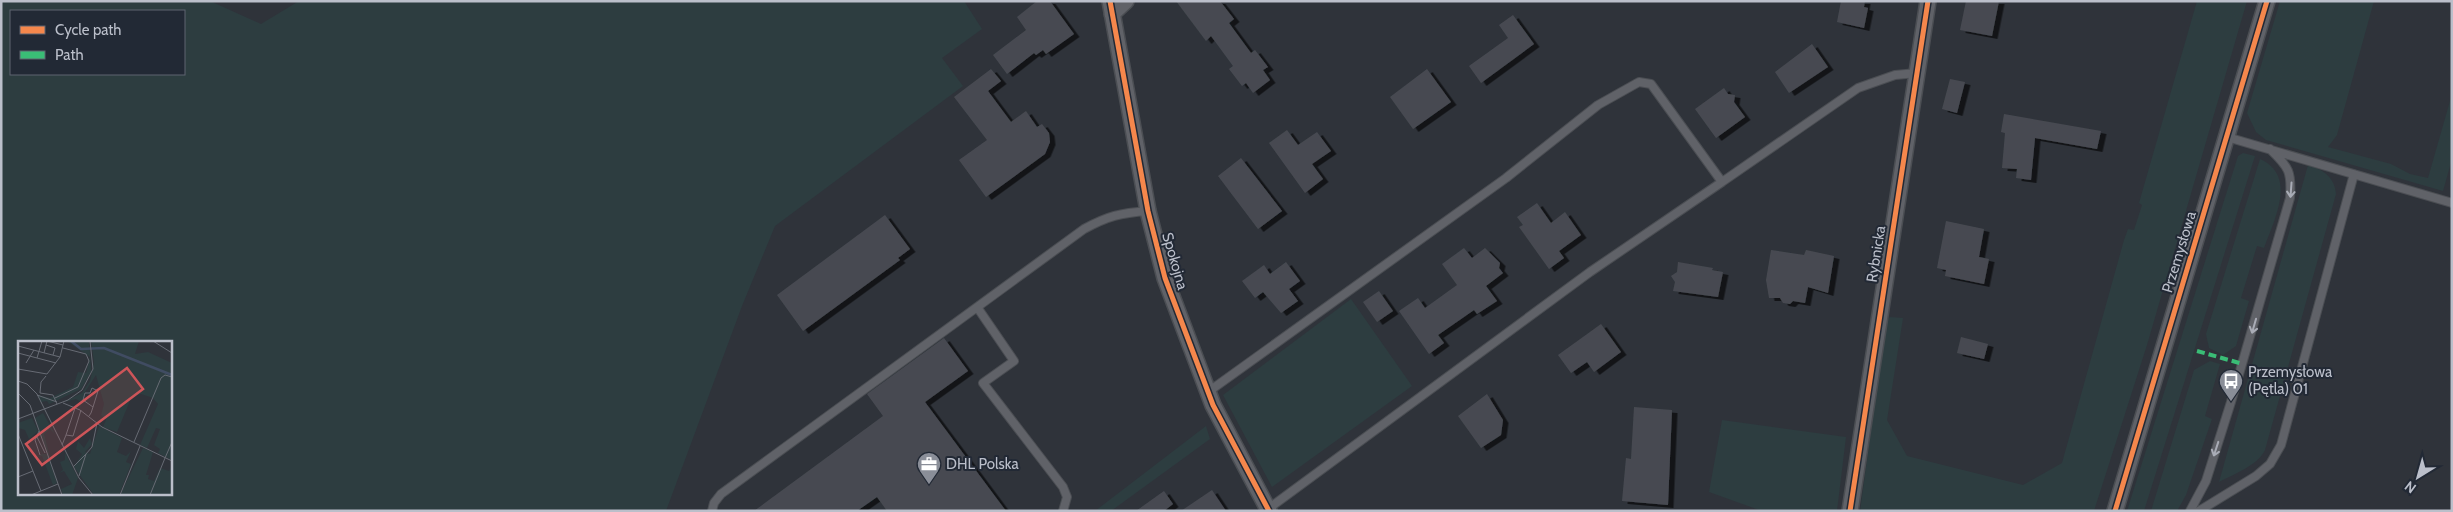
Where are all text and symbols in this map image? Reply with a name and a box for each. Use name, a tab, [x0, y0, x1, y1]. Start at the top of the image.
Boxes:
legend	[10, 10, 185, 75]
text: Cycle path	[55, 21, 121, 39]
text: Path	[55, 46, 84, 64]
one-way arrow	[2286, 182, 2296, 198]
street label: Przemysłowa	[2158, 208, 2200, 295]
street label: Rybnicka	[1863, 224, 1889, 284]
street label: Spokojna	[1158, 230, 1192, 292]
one-way arrow	[2248, 318, 2258, 334]
inset map	[18, 341, 171, 494]
place label: Przemysłowa (Pętla) 01	[2248, 363, 2333, 398]
bus stop icon: Przemysłowa (Pętla) 01	[2218, 368, 2244, 402]
one-way arrow	[2211, 440, 2221, 456]
office icon: DHL Polska	[916, 451, 942, 485]
north arrow	[2393, 452, 2443, 502]
place label: DHL Polska	[946, 455, 1019, 473]
text: N	[2401, 477, 2420, 498]

